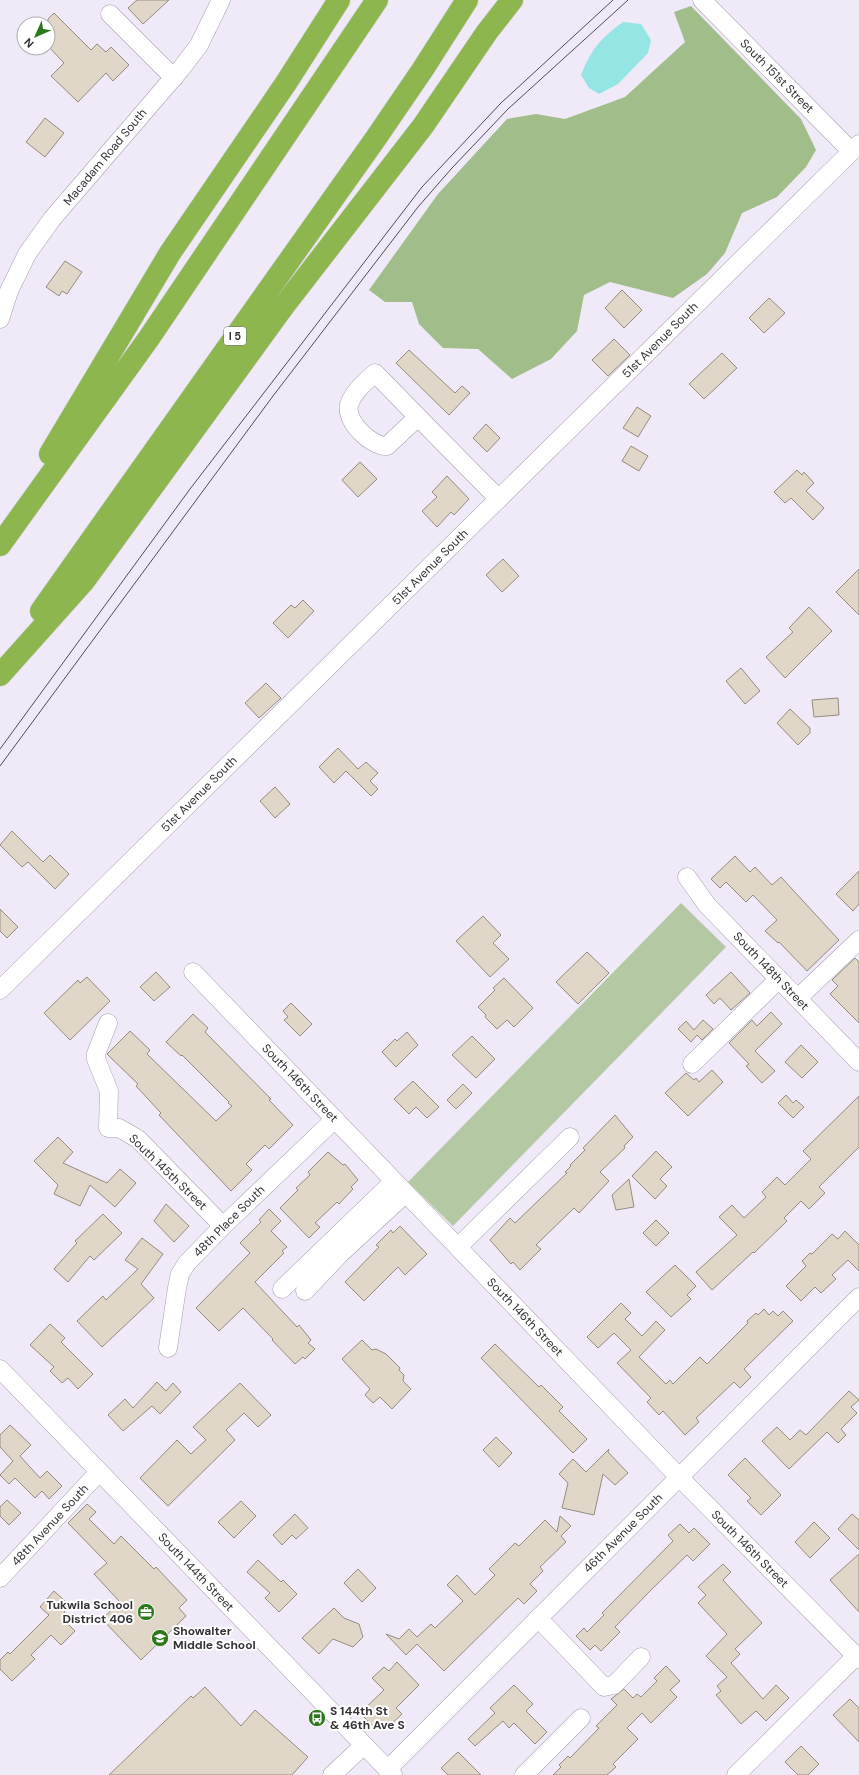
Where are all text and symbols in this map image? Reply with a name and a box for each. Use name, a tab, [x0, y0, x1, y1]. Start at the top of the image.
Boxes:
north arrow	[16, 16, 56, 56]
text: N	[21, 35, 37, 51]
street label: South 151st Street	[737, 36, 818, 117]
street label: Macadam Road South	[60, 105, 150, 209]
street label: 51st Avenue South	[619, 298, 702, 381]
road number: I 5	[224, 327, 246, 345]
street label: 51st Avenue South	[389, 525, 472, 608]
street label: 51st Avenue South	[158, 752, 241, 835]
street label: South 148th Street	[730, 928, 813, 1014]
street label: South 146th Street	[258, 1040, 342, 1126]
street label: South 145th Street	[125, 1131, 211, 1214]
street label: 48th Place South	[190, 1182, 268, 1260]
street label: South 146th Street	[483, 1274, 567, 1360]
street label: 48th Avenue South	[8, 1481, 92, 1569]
street label: 46th Avenue South	[580, 1490, 666, 1576]
street label: South 146th Street	[708, 1507, 792, 1591]
street label: South 144th Street	[155, 1529, 238, 1615]
place label: Tukwila School District 406	[46, 1597, 133, 1627]
office icon: Tukwila School District 406	[136, 1602, 156, 1622]
place label: Showalter Middle School	[173, 1623, 256, 1653]
school or university icon: Showalter Middle School	[150, 1628, 170, 1648]
place label: S 144th St & 46th Ave S	[330, 1703, 405, 1733]
bus stop icon: S 144th St & 46th Ave S	[307, 1708, 327, 1728]

